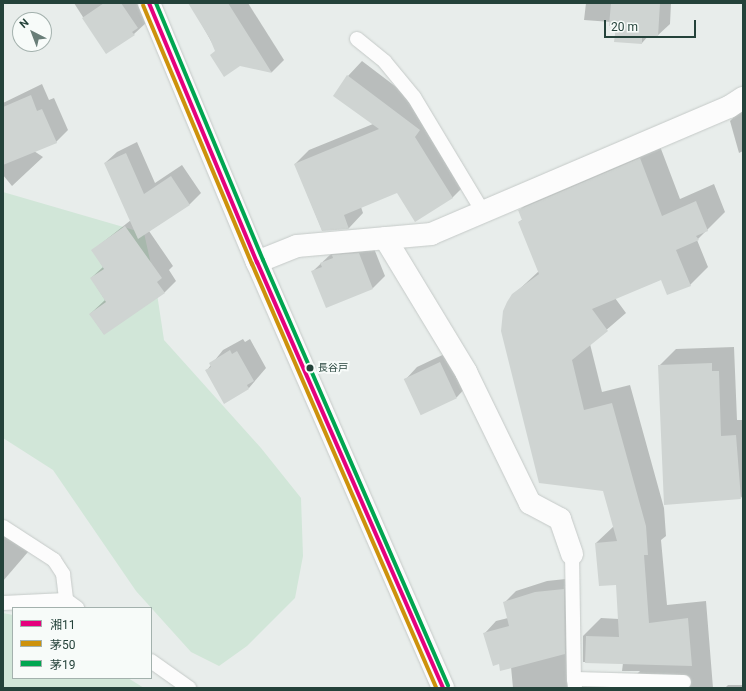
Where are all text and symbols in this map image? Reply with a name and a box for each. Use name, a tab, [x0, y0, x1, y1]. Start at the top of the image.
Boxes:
north arrow	[12, 12, 52, 52]
scale bar	[606, 12, 698, 38]
text: N	[17, 16, 32, 31]
text: 20 m	[611, 20, 638, 34]
place label: 長谷戸	[318, 362, 348, 374]
marker: 長谷戸	[305, 363, 315, 373]
legend	[12, 607, 152, 679]
text: 湘11	[50, 618, 76, 632]
text: 茅50	[50, 638, 76, 652]
text: 茅19	[50, 658, 76, 672]

